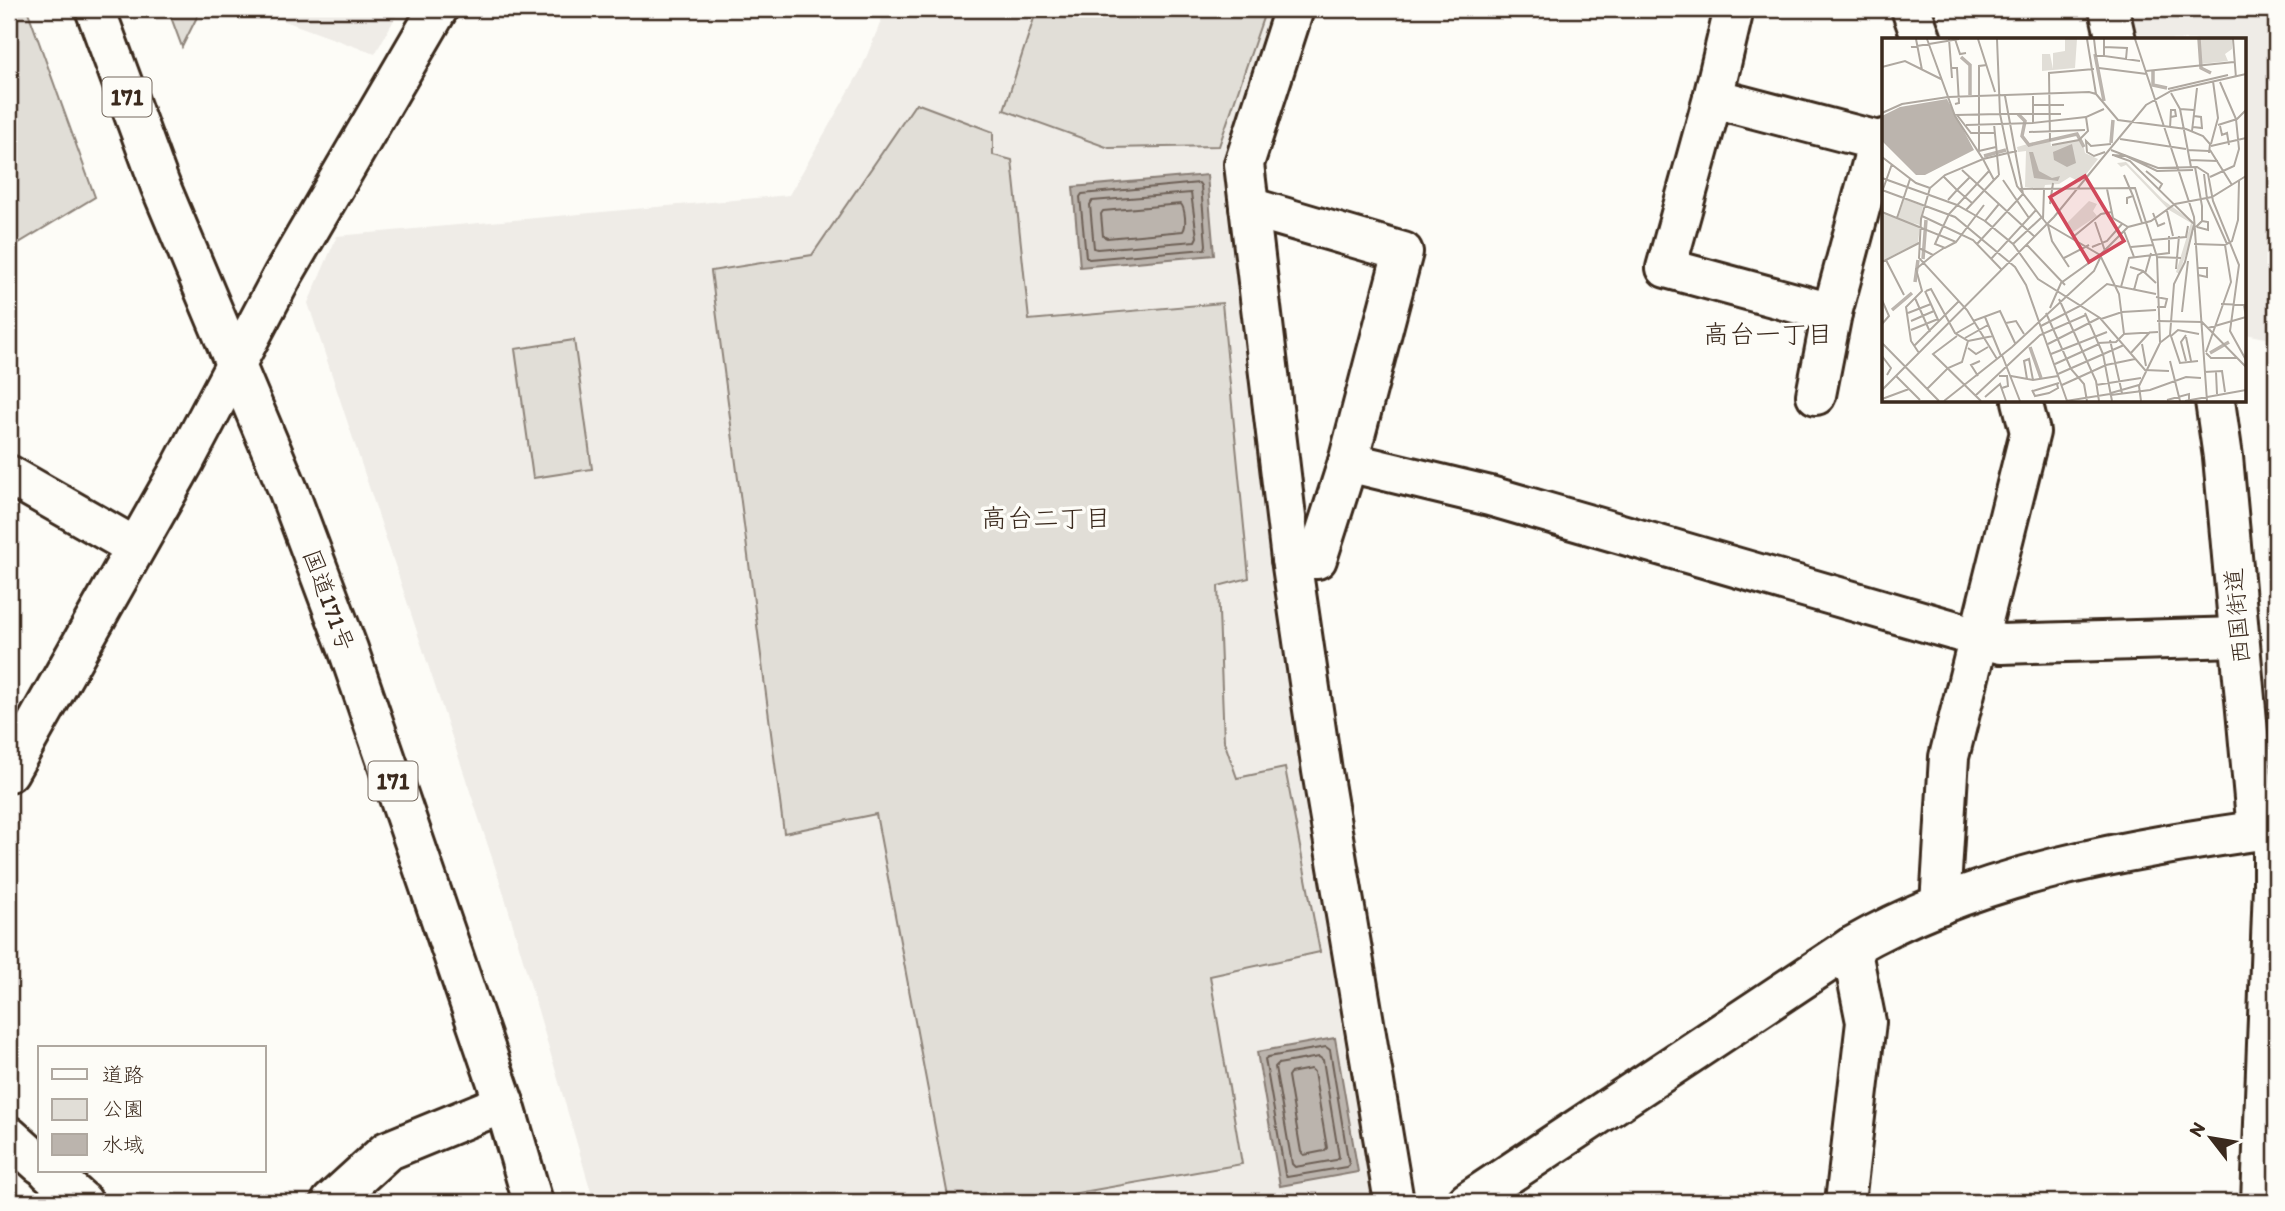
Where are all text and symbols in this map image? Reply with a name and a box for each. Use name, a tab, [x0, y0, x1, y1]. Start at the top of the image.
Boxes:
inset map	[1882, 38, 2246, 402]
road number: 171	[102, 78, 152, 116]
district label: 高台一丁目	[1703, 318, 1833, 350]
district label: 高台二丁目	[981, 502, 1111, 534]
street label: 国道171号	[297, 545, 361, 655]
street label: 西国街道	[2218, 567, 2256, 665]
road number: 171	[368, 762, 418, 800]
legend	[38, 1046, 266, 1172]
text: 道路	[102, 1062, 144, 1087]
text: 公園	[102, 1096, 144, 1121]
north arrow	[2176, 1102, 2246, 1172]
text: N	[2184, 1118, 2210, 1141]
text: 水域	[102, 1132, 144, 1157]

